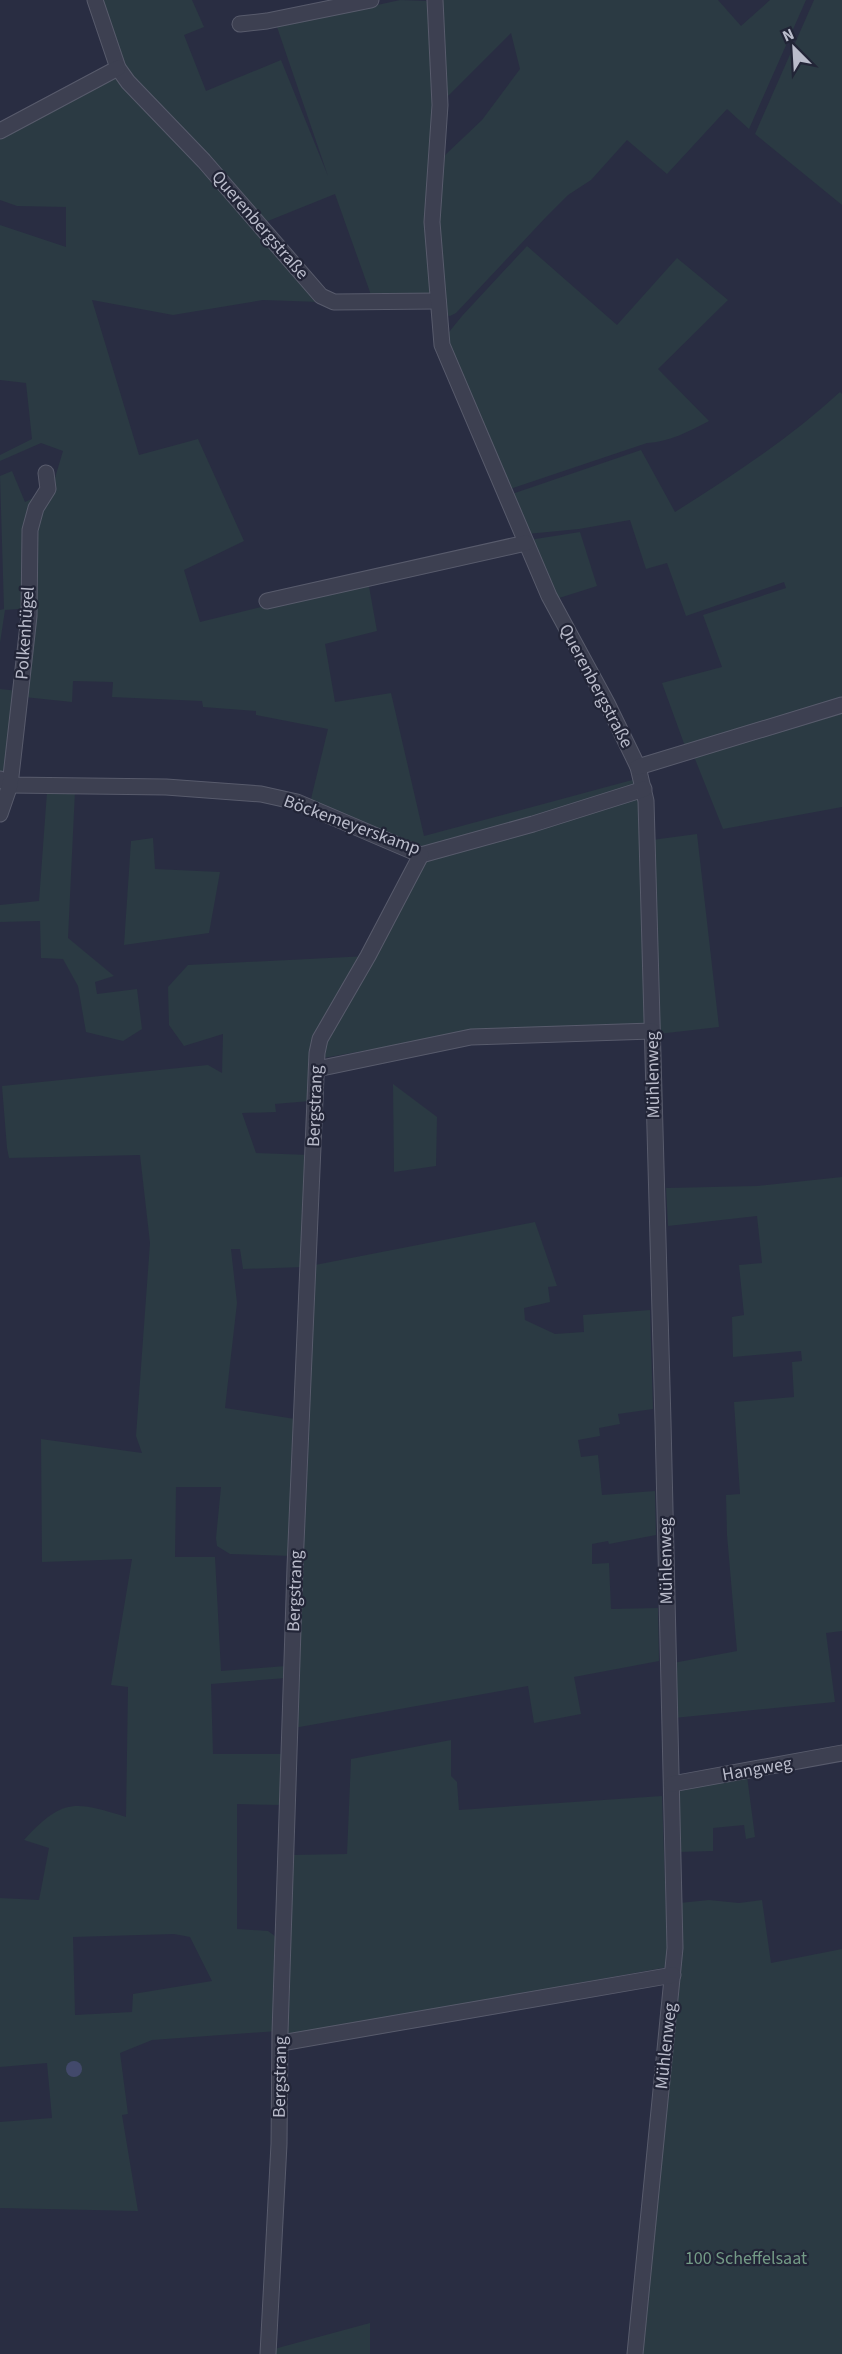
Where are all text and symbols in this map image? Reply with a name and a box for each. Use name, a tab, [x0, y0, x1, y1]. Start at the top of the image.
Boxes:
north arrow	[764, 18, 824, 78]
text: N	[779, 23, 798, 47]
street label: Querenbergstraße	[206, 165, 314, 285]
street label: Polkenhügel	[9, 586, 41, 680]
street label: Querenbergstraße	[553, 620, 639, 752]
street label: Böckemeyerskamp	[280, 789, 424, 861]
street label: Mühlenweg	[640, 1031, 666, 1119]
street label: Bergstrang	[301, 1065, 329, 1147]
street label: Mühlenweg	[653, 1517, 679, 1605]
street label: Bergstrang	[281, 1550, 309, 1632]
street label: Hangweg	[720, 1751, 794, 1787]
street label: Mühlenweg	[649, 2002, 683, 2090]
street label: Bergstrang	[267, 2036, 293, 2118]
park label: 100 Scheffelsaat	[685, 2246, 807, 2271]

